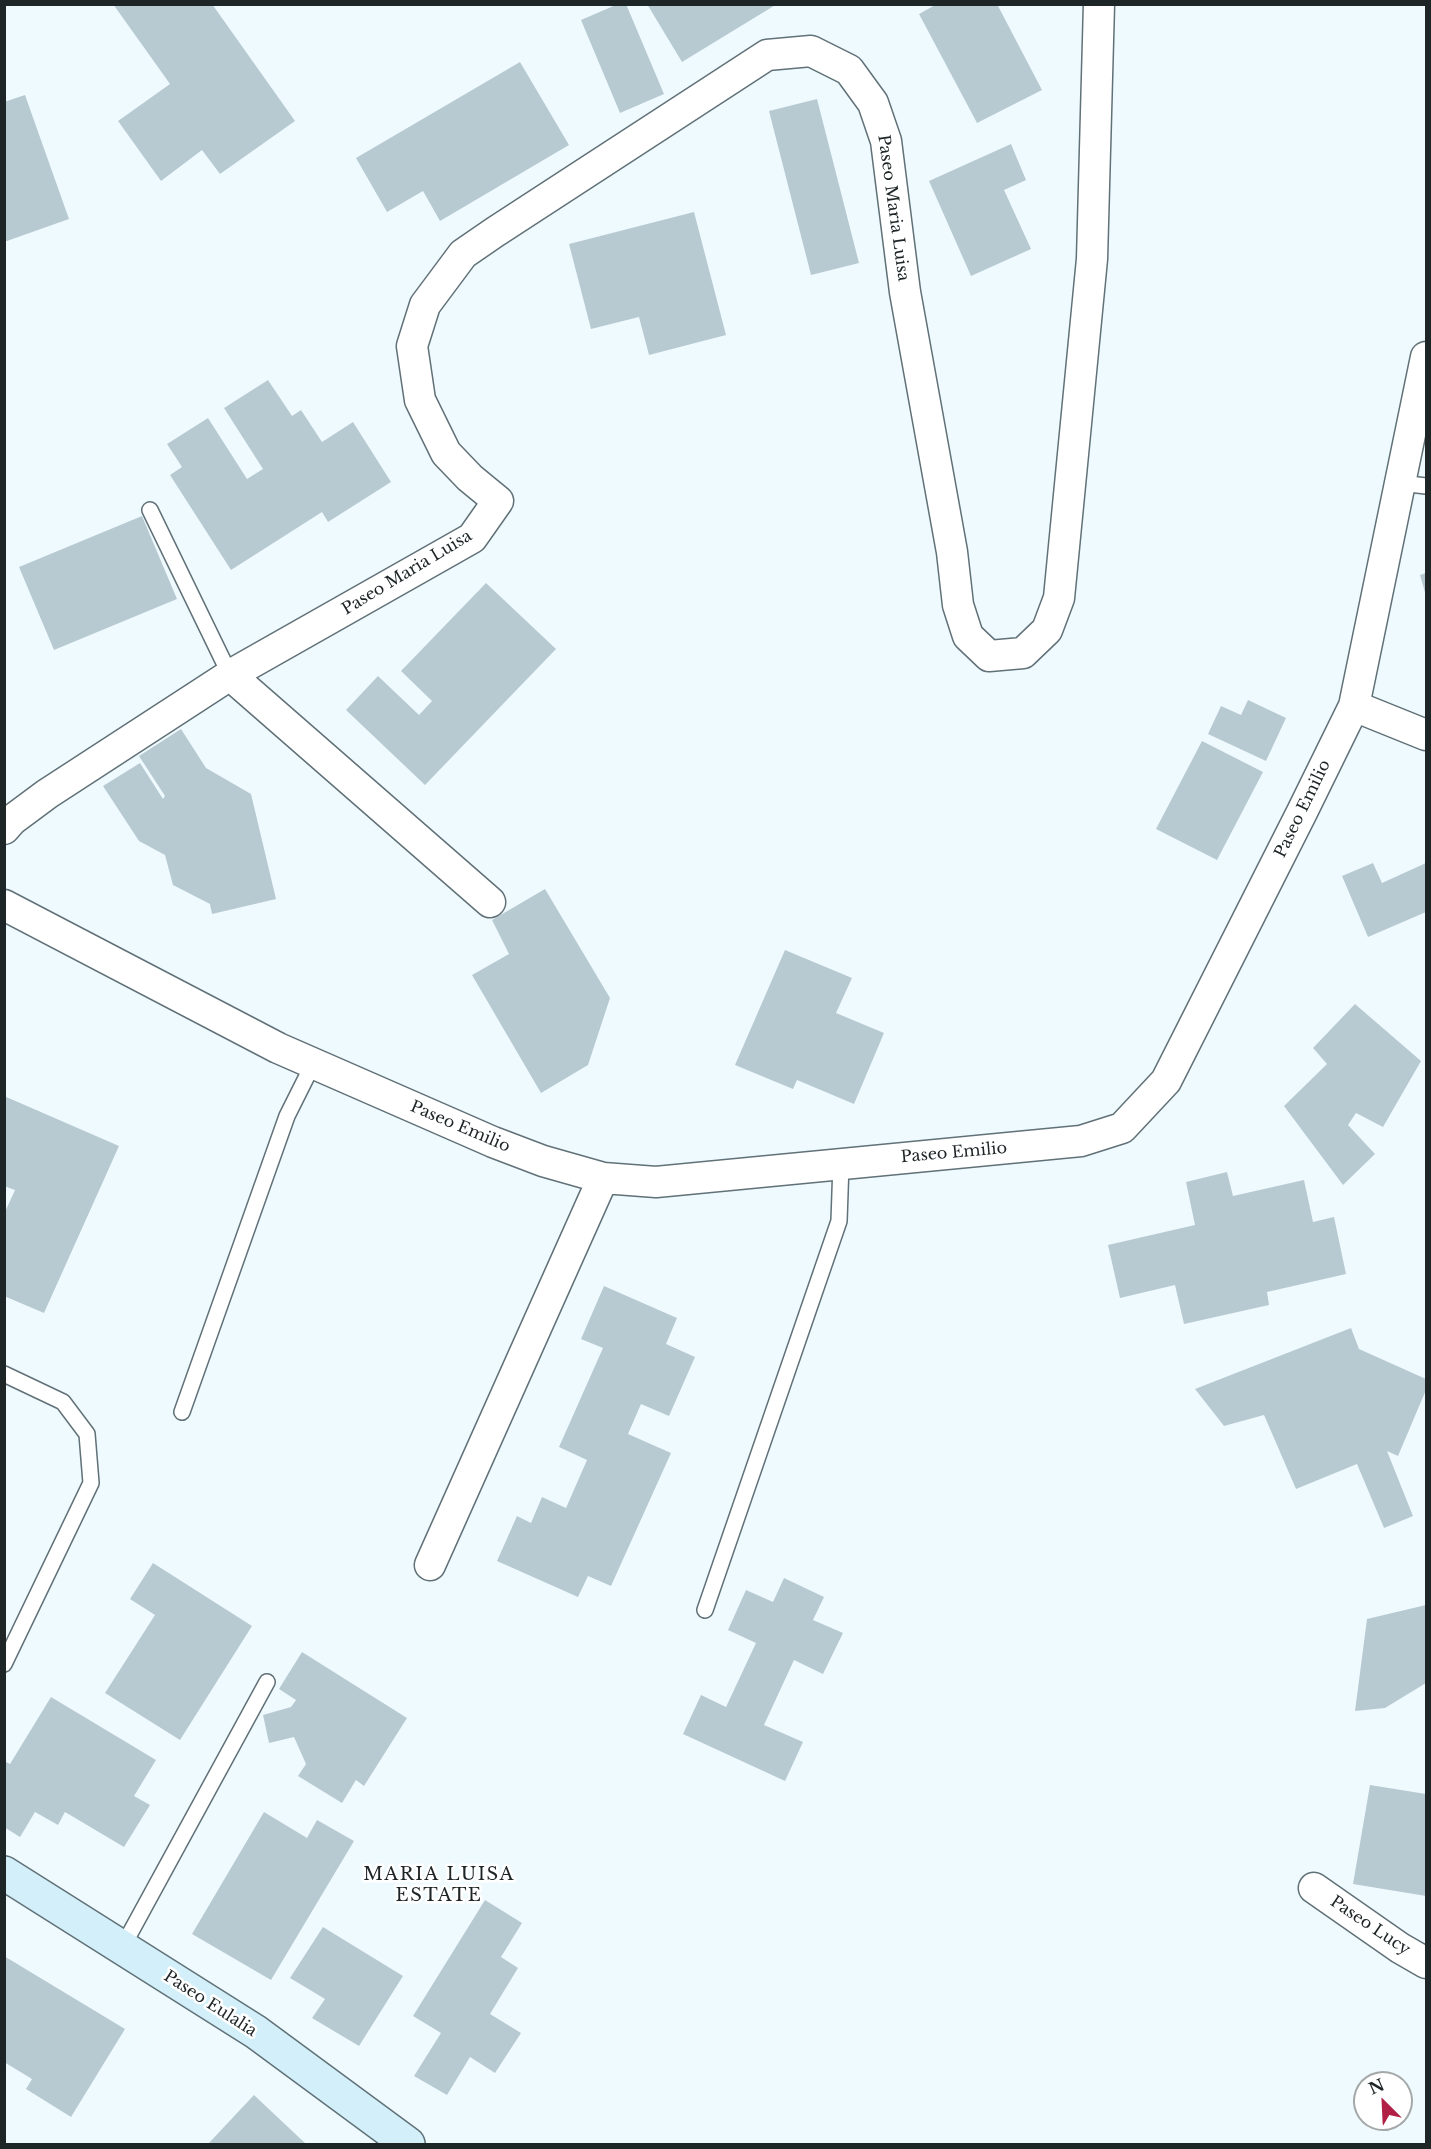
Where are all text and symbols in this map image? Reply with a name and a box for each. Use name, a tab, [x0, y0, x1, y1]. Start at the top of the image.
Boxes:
street label: Paseo Maria Luisa	[873, 133, 913, 283]
street label: Paseo Maria Luisa	[339, 527, 475, 619]
street label: Paseo Emilio	[1271, 757, 1335, 861]
street label: Paseo Emilio	[407, 1097, 513, 1157]
street label: Paseo Emilio	[900, 1139, 1008, 1167]
district label: MARIA LUISA ESTATE	[363, 1864, 515, 1906]
street label: Paseo Lucy	[1326, 1892, 1414, 1960]
street label: Paseo Eulalia	[160, 1967, 260, 2041]
north arrow	[1353, 2071, 1413, 2131]
text: N	[1366, 2074, 1387, 2099]

